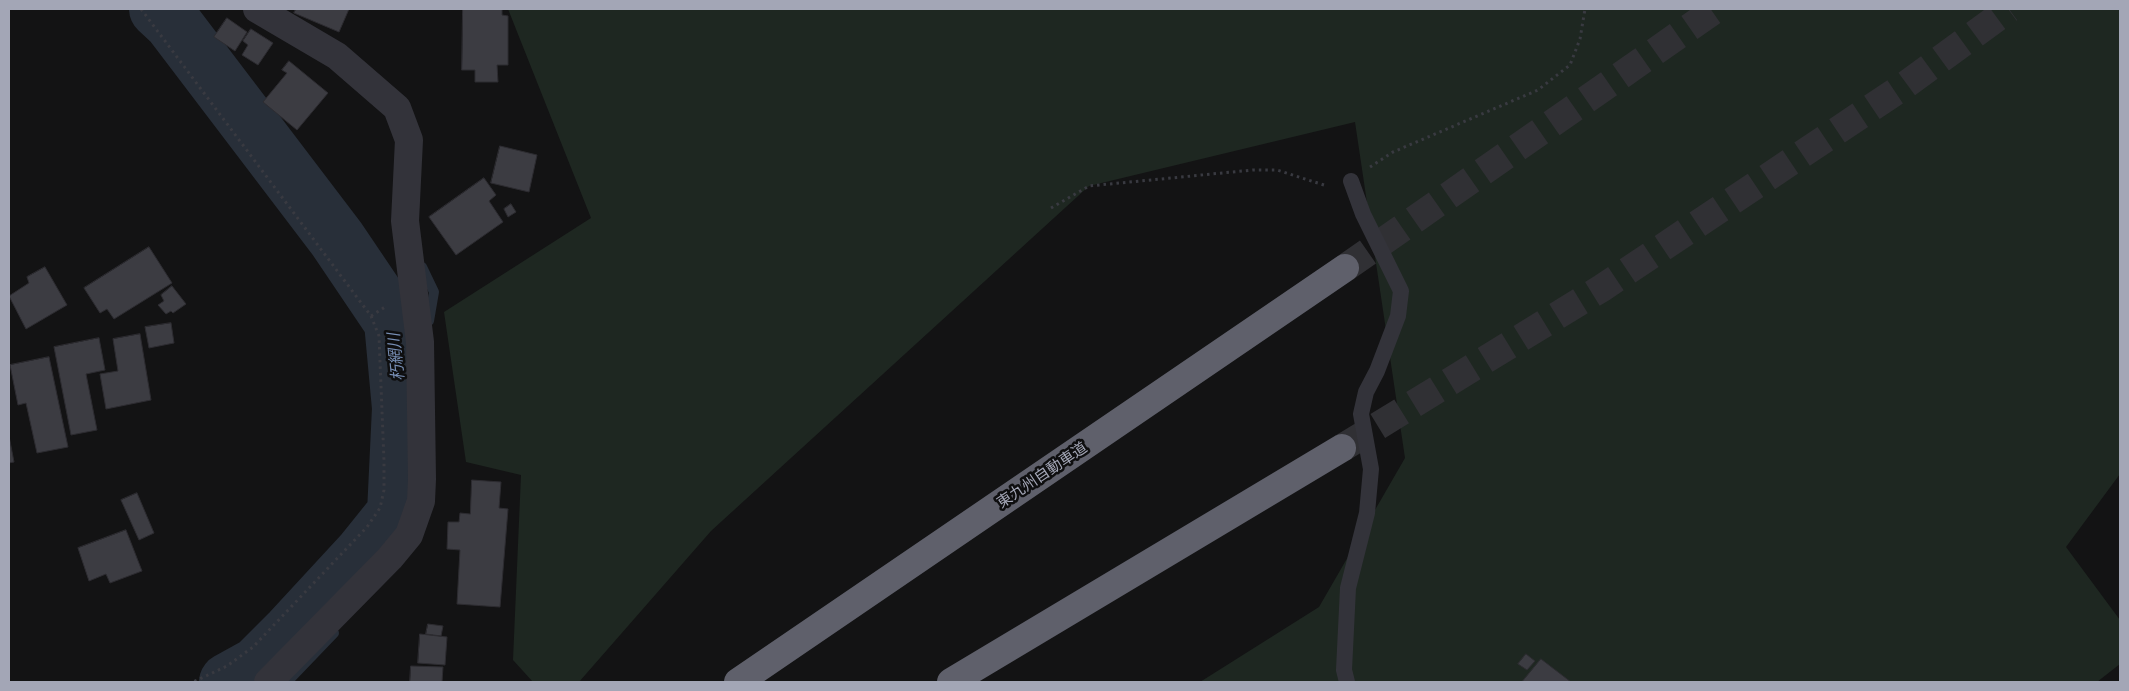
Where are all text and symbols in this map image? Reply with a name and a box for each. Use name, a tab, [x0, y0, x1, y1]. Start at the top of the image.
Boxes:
water label: 朽網川	[384, 332, 408, 382]
street label: 東九州自動車道	[993, 438, 1091, 512]

